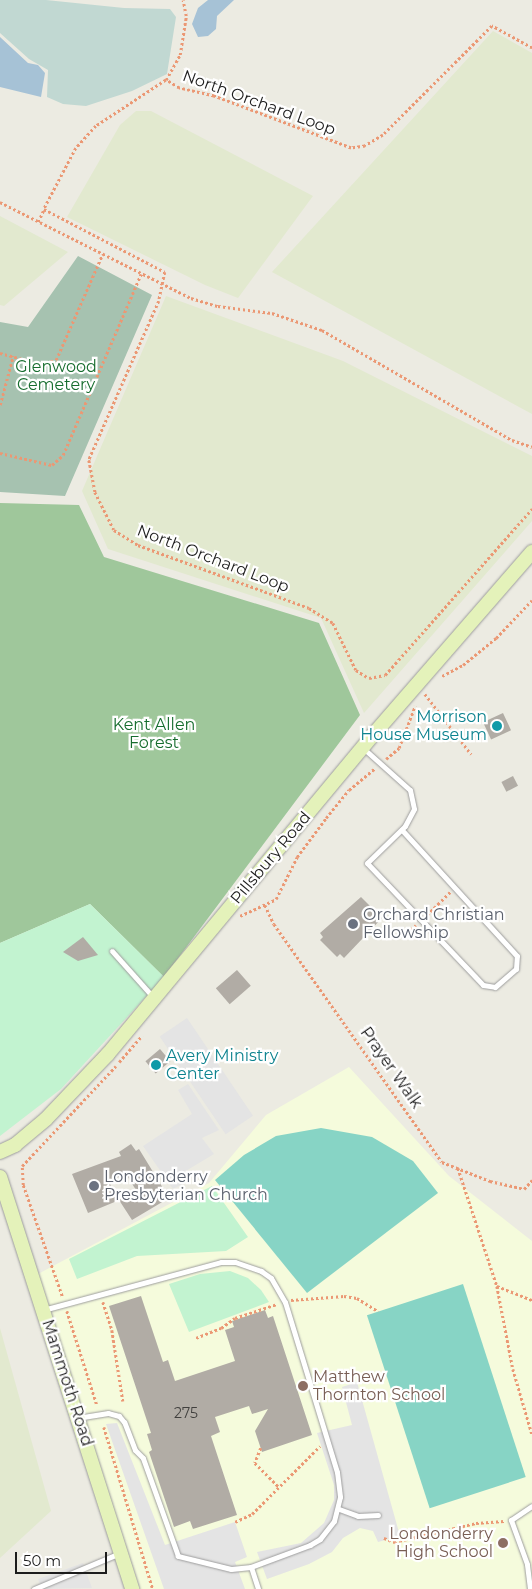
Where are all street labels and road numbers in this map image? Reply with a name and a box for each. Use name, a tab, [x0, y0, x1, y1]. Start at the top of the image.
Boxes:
street label: North Orchard Loop	[180, 66, 338, 140]
street label: North Orchard Loop	[134, 521, 292, 597]
street label: Pillsbury Road	[227, 808, 315, 908]
street label: Prayer Walk	[356, 1024, 426, 1112]
street label: Mammoth Road	[37, 1317, 97, 1449]

